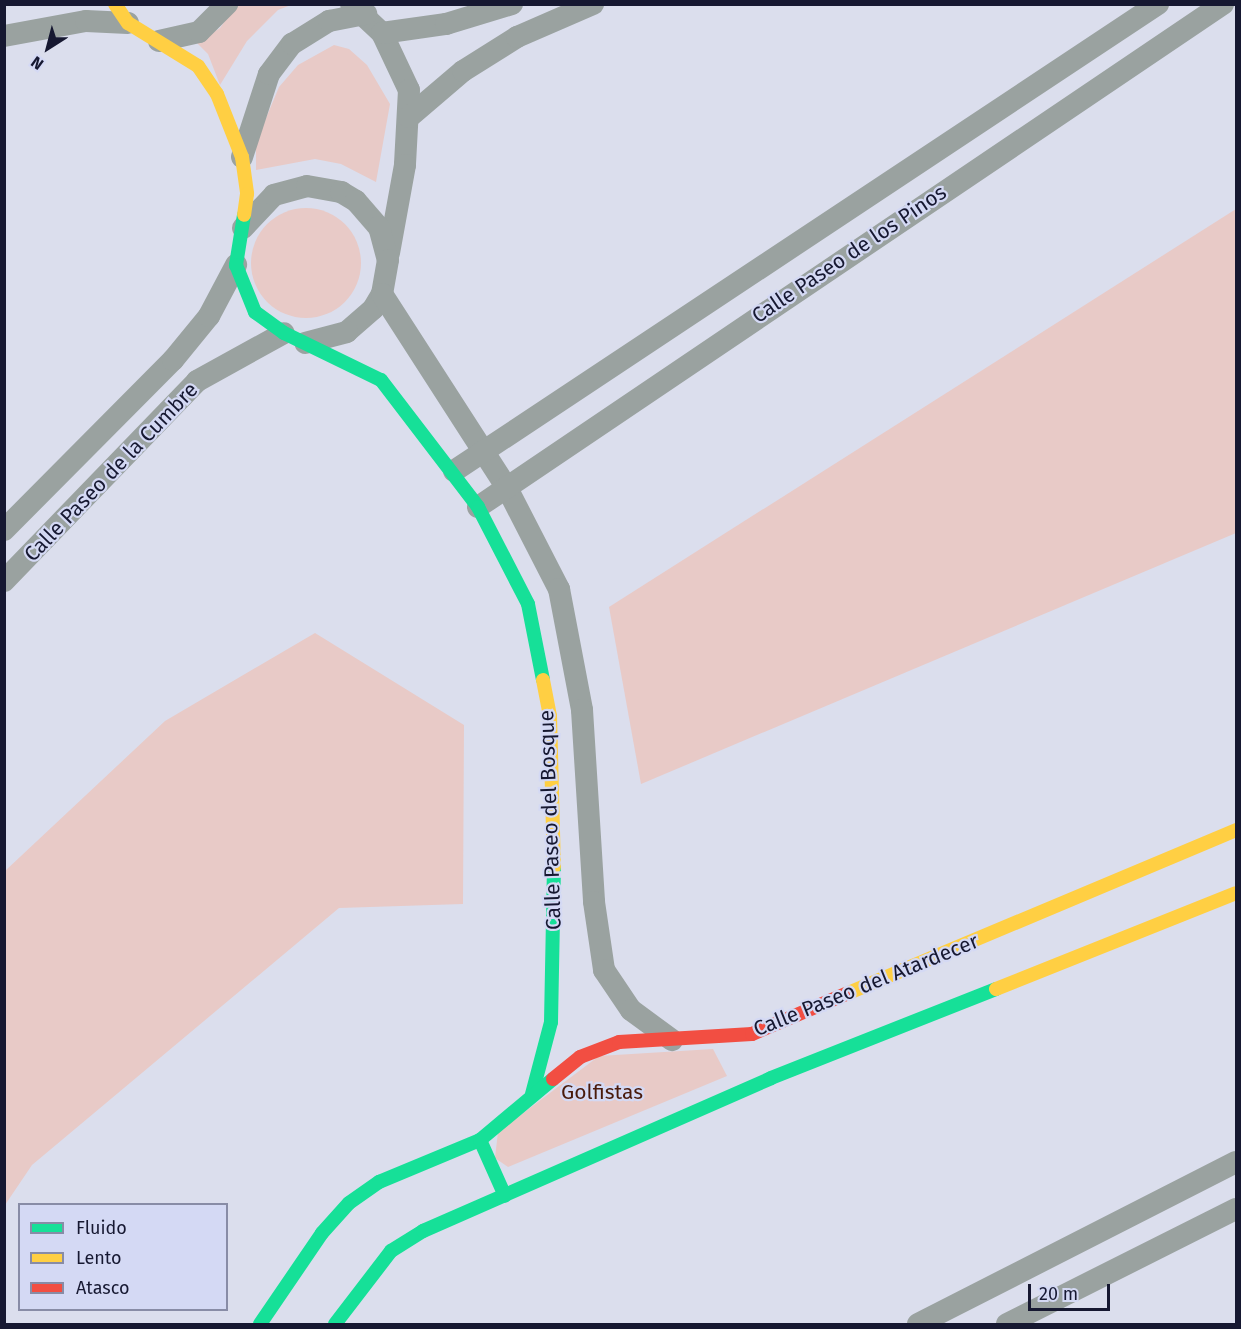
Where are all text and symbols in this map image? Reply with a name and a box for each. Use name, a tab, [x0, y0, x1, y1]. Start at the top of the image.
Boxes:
north arrow	[18, 18, 78, 78]
text: N	[27, 52, 47, 74]
street label: Calle Paseo de los Pinos	[747, 180, 951, 328]
street label: Calle Paseo de la Cumbre	[19, 377, 203, 567]
street label: Calle Paseo del Bosque	[534, 710, 566, 930]
street label: Calle Paseo del Atardecer	[750, 928, 982, 1042]
park label: Golfistas	[561, 1079, 643, 1105]
legend	[18, 1203, 228, 1311]
text: Fluido	[76, 1217, 127, 1239]
text: Lento	[76, 1247, 122, 1269]
scale bar	[1031, 1272, 1114, 1310]
text: Atasco	[76, 1277, 129, 1299]
text: 20 m	[1039, 1283, 1078, 1305]

